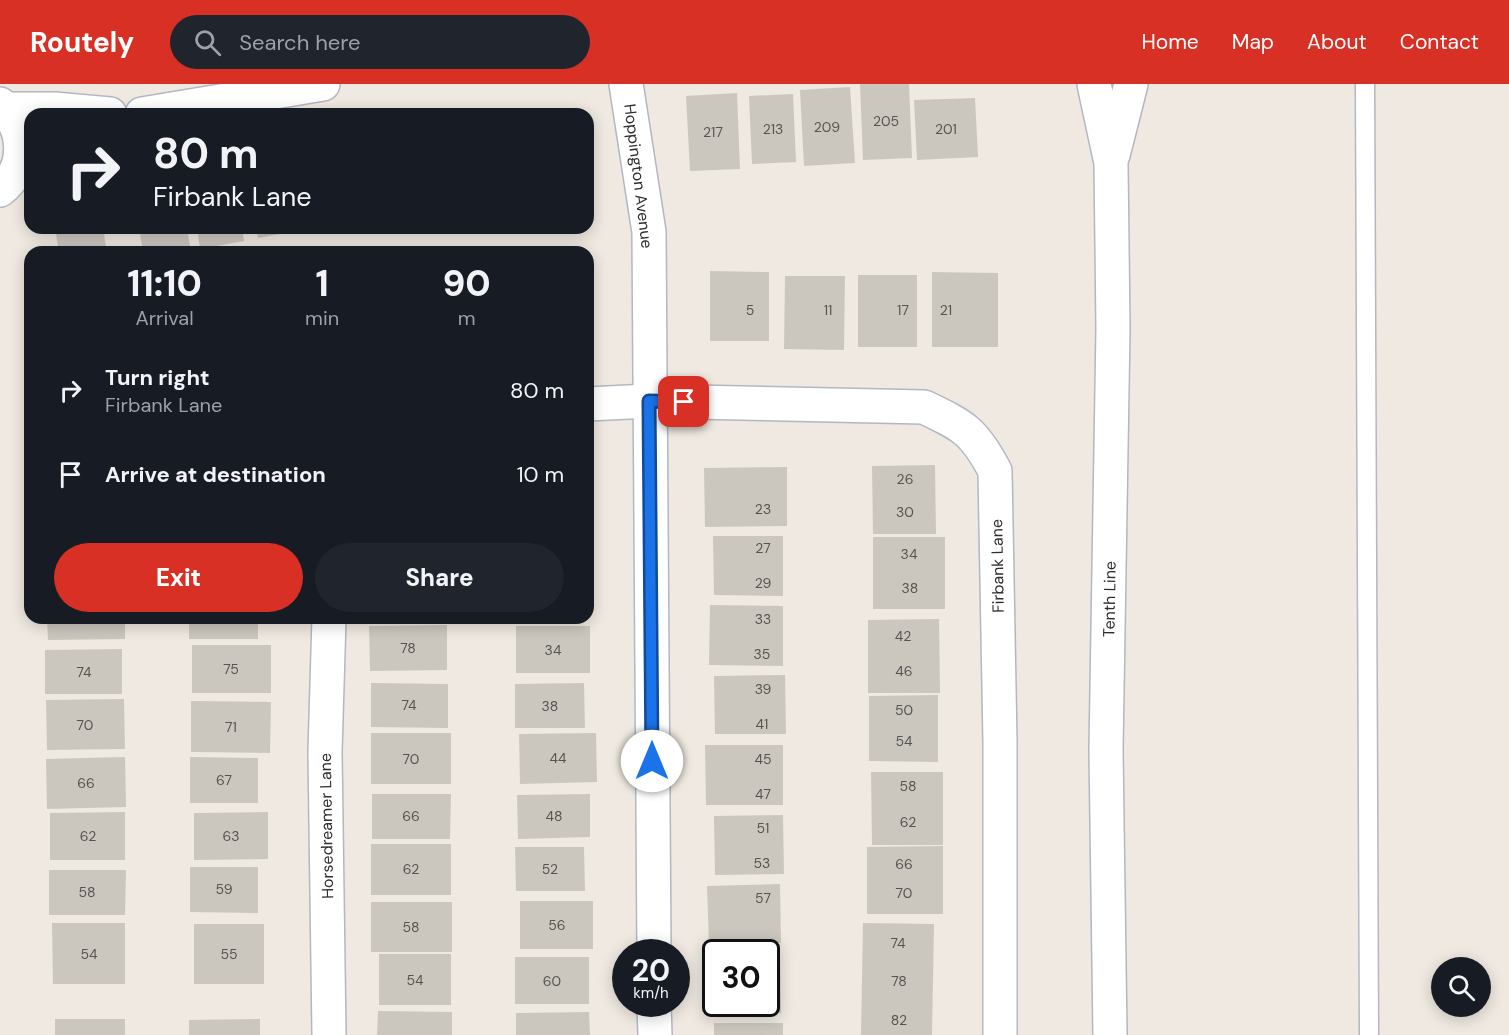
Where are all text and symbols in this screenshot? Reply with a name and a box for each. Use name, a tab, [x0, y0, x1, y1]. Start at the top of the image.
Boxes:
search box	[170, 15, 590, 69]
text: Routely	[30, 24, 134, 61]
icon: search	[191, 26, 224, 59]
text: Search here	[239, 28, 361, 57]
text: Home	[1141, 28, 1199, 56]
text: Map	[1232, 28, 1274, 56]
text: About	[1307, 28, 1367, 56]
text: Contact	[1400, 28, 1479, 56]
street label: Hoppington Avenue	[619, 102, 658, 250]
house number: 205	[873, 112, 899, 130]
house number: 209	[814, 118, 840, 136]
house number: 213	[763, 120, 783, 138]
house number: 201	[935, 120, 957, 138]
house number: 217	[703, 123, 723, 141]
text: 80 m	[153, 126, 259, 181]
icon: right	[54, 132, 132, 210]
text: Firbank Lane	[153, 179, 312, 214]
text: 11:10	[127, 260, 202, 307]
text: 1	[316, 260, 329, 307]
text: 90	[442, 260, 491, 307]
house number: 5	[746, 301, 754, 319]
house number: 11	[824, 301, 832, 319]
house number: 17	[897, 301, 909, 319]
house number: 21	[940, 301, 952, 319]
text: Arrival	[135, 305, 194, 331]
text: min	[305, 305, 339, 331]
text: m	[458, 305, 476, 331]
text: Turn right	[105, 363, 210, 392]
icon: right	[54, 374, 87, 407]
text: 80 m	[510, 376, 564, 405]
pin	[658, 376, 709, 427]
icon: arrive	[667, 385, 700, 418]
text: Firbank Lane	[105, 392, 222, 418]
icon: arrive	[54, 458, 87, 491]
text: Arrive at destination	[105, 460, 326, 489]
text: 10 m	[517, 460, 564, 489]
house number: 26	[897, 470, 913, 488]
house number: 23	[755, 500, 771, 518]
house number: 30	[896, 503, 914, 521]
street label: Firbank Lane	[986, 519, 1009, 613]
house number: 27	[755, 539, 771, 557]
button: Exit	[54, 543, 303, 612]
button: Share	[315, 543, 564, 612]
house number: 34	[901, 545, 918, 563]
street label: Tenth Line	[1098, 561, 1121, 637]
house number: 29	[755, 574, 772, 592]
house number: 38	[902, 579, 918, 597]
house number: 33	[755, 610, 771, 628]
house number: 42	[895, 627, 911, 645]
house number: 78	[400, 639, 416, 657]
house number: 34	[545, 641, 562, 659]
house number: 35	[754, 645, 770, 663]
house number: 75	[223, 660, 239, 678]
house number: 46	[895, 662, 913, 680]
house number: 74	[76, 663, 92, 681]
house number: 39	[755, 680, 772, 698]
house number: 74	[401, 696, 417, 714]
house number: 38	[542, 697, 558, 715]
house number: 50	[895, 701, 913, 719]
house number: 41	[756, 715, 768, 733]
house number: 70	[77, 716, 93, 734]
house number: 71	[225, 718, 237, 736]
position arrow	[620, 729, 684, 793]
house number: 54	[895, 732, 913, 750]
house number: 44	[550, 749, 567, 767]
house number: 70	[403, 750, 419, 768]
house number: 45	[754, 750, 772, 768]
street label: Horsedreamer Lane	[315, 753, 338, 899]
house number: 67	[216, 771, 232, 789]
house number: 66	[77, 774, 95, 792]
house number: 58	[899, 777, 917, 795]
house number: 47	[755, 785, 771, 803]
house number: 66	[402, 807, 420, 825]
house number: 48	[545, 807, 563, 825]
house number: 62	[900, 813, 916, 831]
house number: 51	[757, 819, 769, 837]
house number: 62	[80, 827, 96, 845]
house number: 63	[222, 827, 240, 845]
house number: 53	[754, 854, 770, 872]
house number: 66	[895, 855, 913, 873]
house number: 62	[403, 860, 419, 878]
house number: 52	[542, 860, 558, 878]
house number: 59	[216, 880, 233, 898]
house number: 58	[78, 883, 96, 901]
house number: 70	[896, 884, 912, 902]
house number: 57	[755, 889, 771, 907]
house number: 56	[548, 916, 566, 934]
house number: 58	[402, 918, 420, 936]
house number: 74	[890, 934, 906, 952]
speed limit sign: 30	[702, 939, 780, 1017]
house number: 54	[80, 945, 98, 963]
house number: 55	[220, 945, 238, 963]
text: 20	[632, 951, 670, 990]
map controls	[1431, 957, 1491, 1017]
button: search	[1431, 957, 1491, 1017]
house number: 54	[406, 971, 424, 989]
house number: 60	[543, 972, 561, 990]
house number: 78	[891, 972, 907, 990]
text: km/h	[633, 983, 669, 1003]
house number: 82	[891, 1011, 907, 1029]

